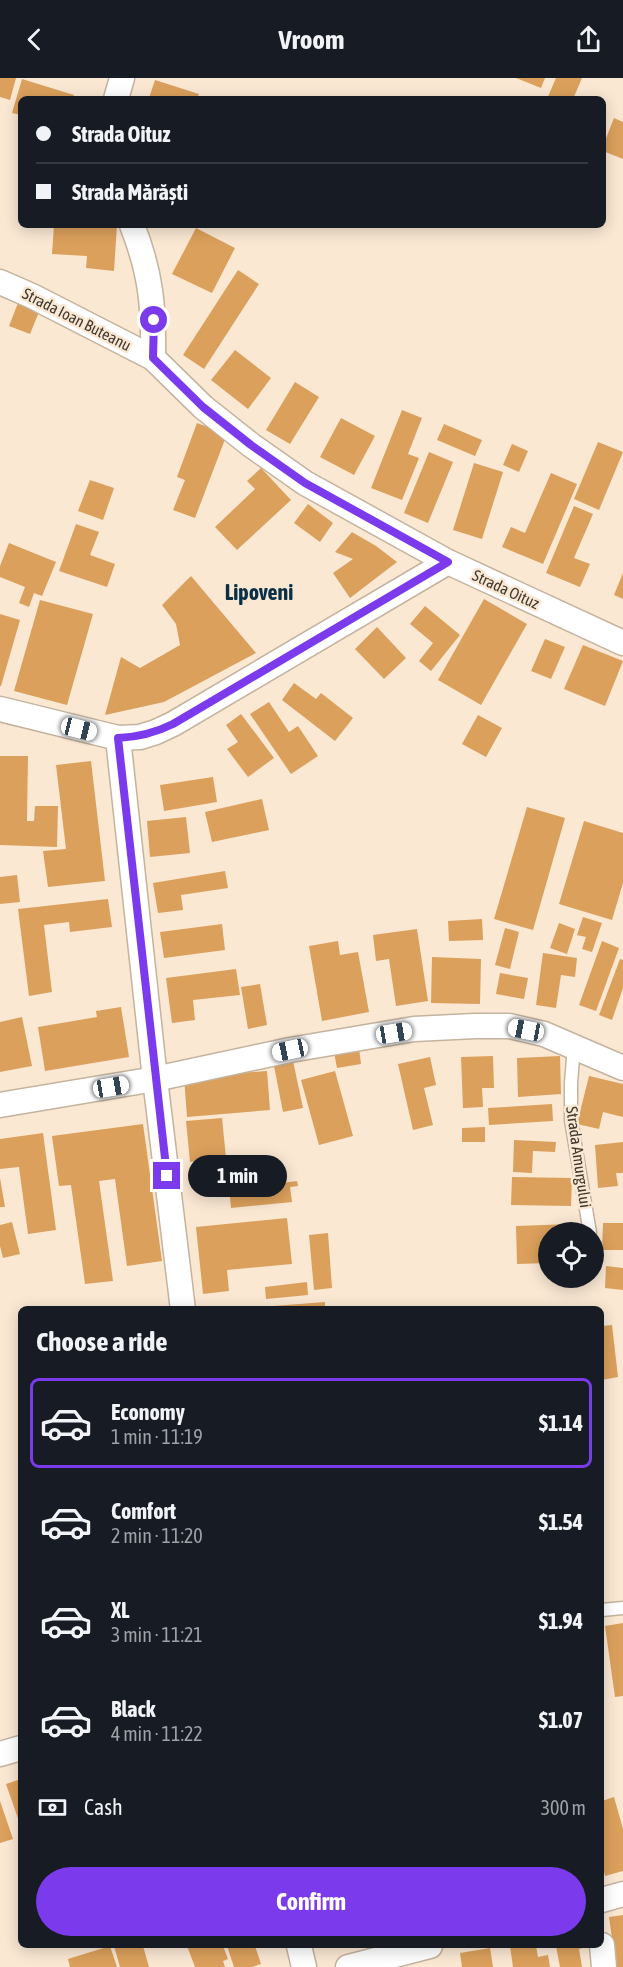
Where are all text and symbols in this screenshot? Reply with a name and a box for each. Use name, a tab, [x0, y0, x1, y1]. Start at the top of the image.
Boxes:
icon: back	[18, 23, 51, 56]
icon: share	[572, 23, 605, 56]
text: Vroom	[278, 24, 345, 55]
text: Strada Oituz	[72, 121, 170, 147]
text: Strada Mărăști	[72, 179, 188, 205]
street label: Strada Ioan Buteanu	[20, 284, 134, 354]
route start	[140, 306, 167, 333]
street label: Strada Oituz	[470, 566, 542, 612]
district label: Lipoveni	[225, 579, 293, 605]
car	[59, 716, 99, 742]
car	[507, 1018, 545, 1042]
car	[375, 1021, 413, 1045]
car	[271, 1037, 309, 1063]
car	[92, 1075, 130, 1099]
street label: Strada Amurgului	[562, 1105, 595, 1209]
callout: 1 min	[188, 1155, 287, 1197]
route end	[153, 1162, 180, 1189]
text: 1 min	[217, 1164, 258, 1187]
map controls	[538, 1222, 604, 1288]
button: locate	[538, 1222, 604, 1288]
text: Choose a ride	[36, 1326, 168, 1357]
icon: car	[39, 1396, 93, 1450]
text: Economy	[111, 1399, 185, 1425]
text: $1.14	[539, 1410, 583, 1436]
text: 1 min · 11:19	[111, 1425, 203, 1448]
icon: car	[39, 1495, 93, 1549]
text: Comfort	[111, 1498, 176, 1524]
text: $1.54	[539, 1509, 583, 1535]
text: 2 min · 11:20	[111, 1524, 203, 1547]
icon: car	[39, 1594, 93, 1648]
text: XL	[111, 1597, 129, 1623]
text: $1.94	[539, 1608, 583, 1634]
text: 3 min · 11:21	[111, 1623, 203, 1646]
icon: car	[39, 1693, 93, 1747]
text: Black	[111, 1696, 155, 1722]
text: $1.07	[539, 1707, 583, 1733]
text: 4 min · 11:22	[111, 1722, 203, 1745]
icon: cash	[36, 1791, 69, 1824]
text: Cash	[84, 1794, 123, 1820]
text: 300 m	[541, 1796, 586, 1819]
button: Confirm	[36, 1867, 586, 1936]

